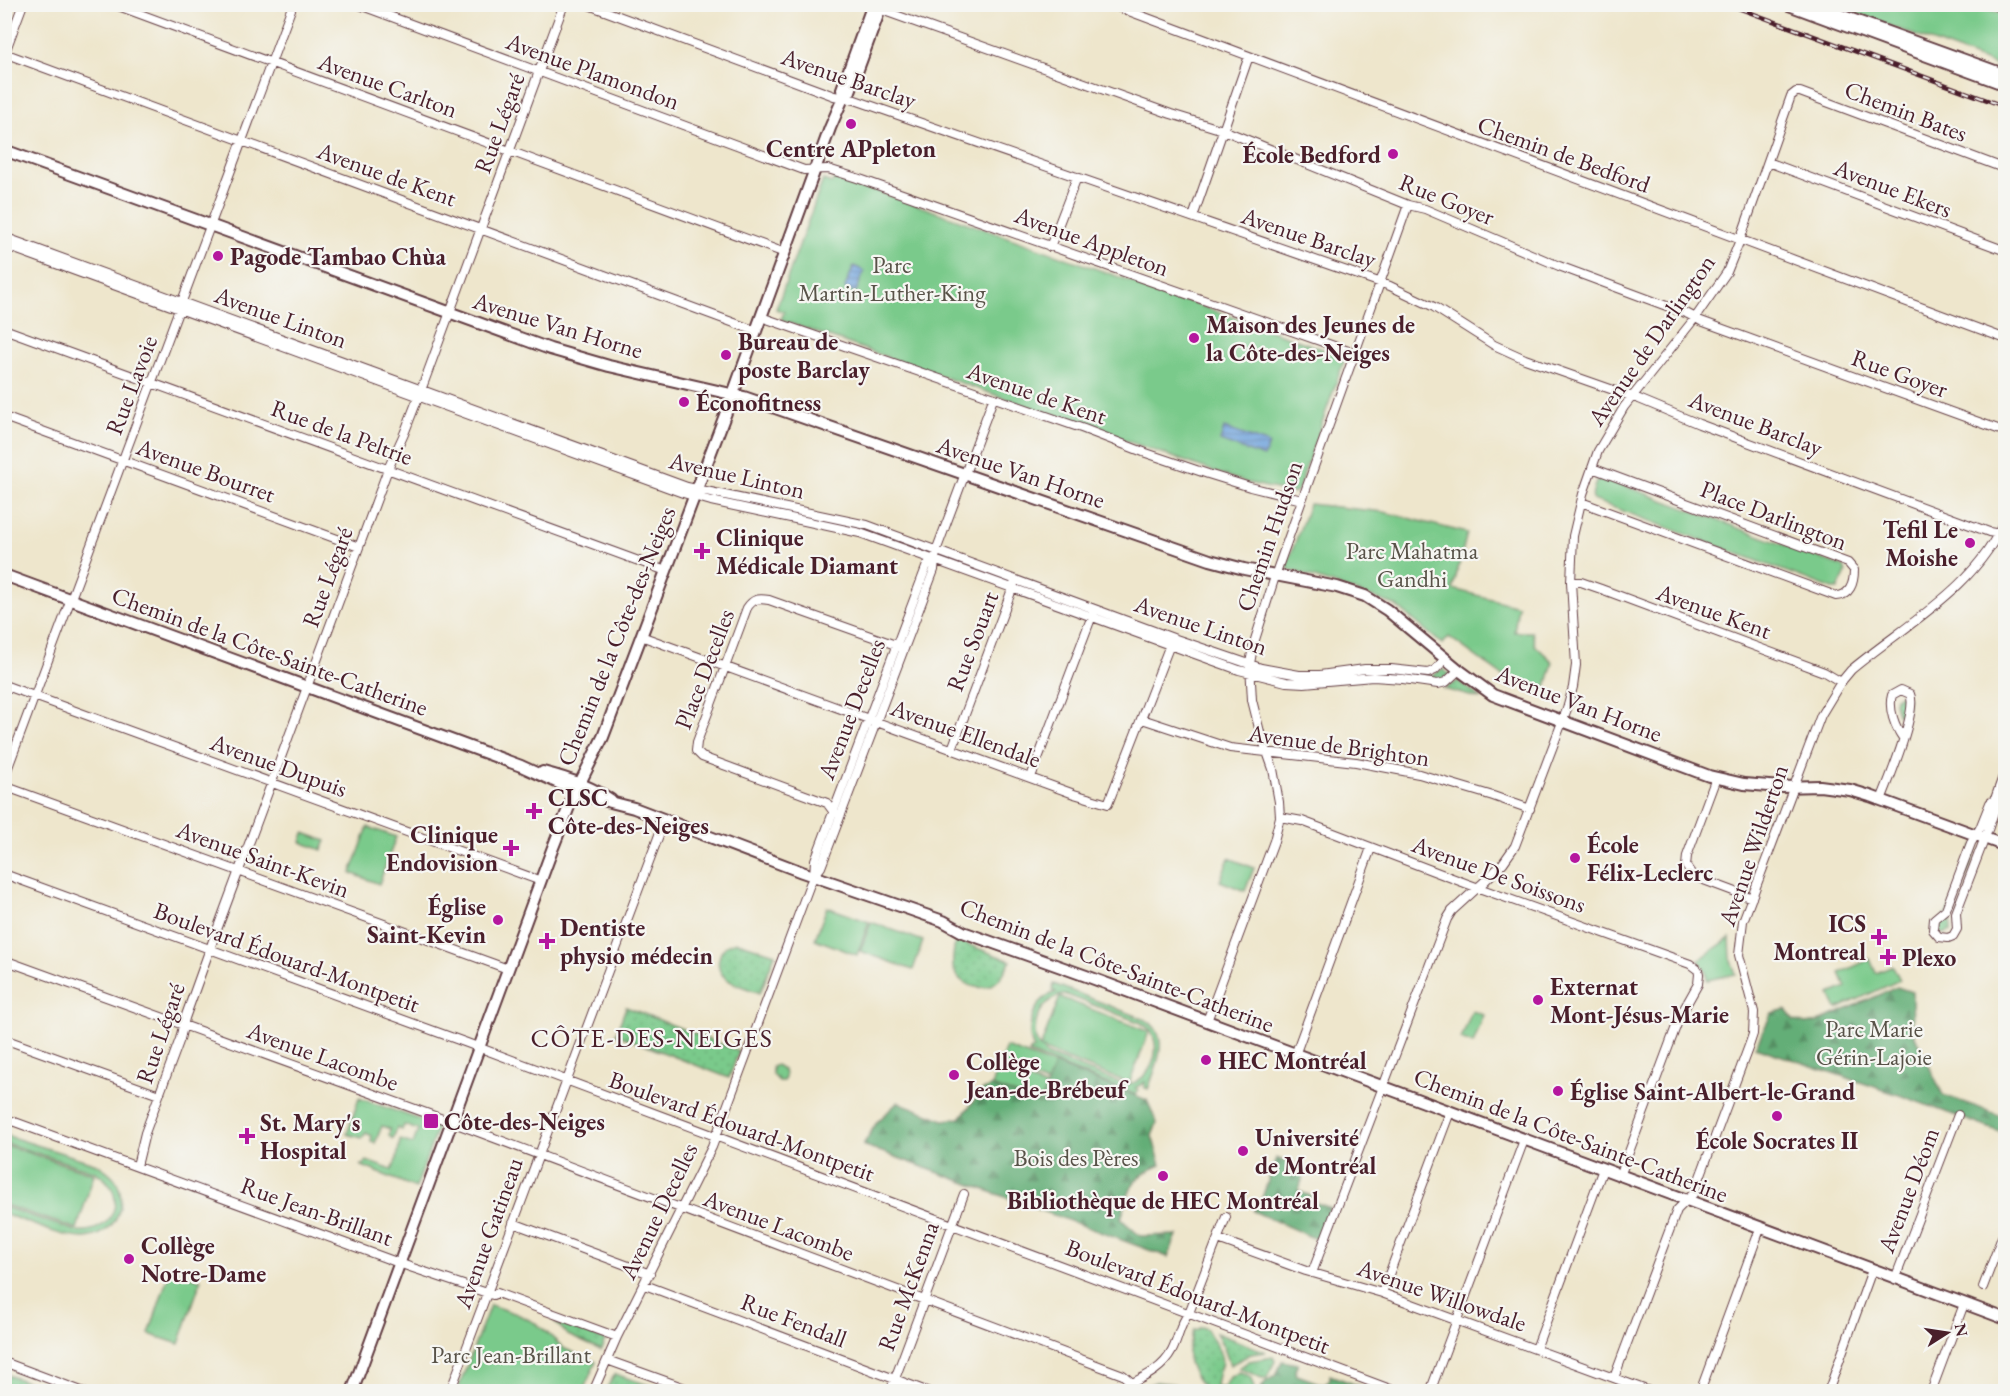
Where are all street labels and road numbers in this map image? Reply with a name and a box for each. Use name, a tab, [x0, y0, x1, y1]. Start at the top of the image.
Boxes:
street label: Avenue Plamondon	[501, 25, 684, 117]
street label: Avenue Barclay	[776, 40, 921, 116]
street label: Avenue Carlton	[313, 45, 462, 125]
street label: Rue Légaré	[467, 69, 531, 177]
street label: Chemin Bates	[1840, 73, 1972, 149]
street label: Chemin de Bedford	[1473, 108, 1655, 200]
street label: Avenue de Kent	[312, 134, 461, 214]
street label: Avenue Ekers	[1829, 151, 1956, 225]
street label: Rue Goyer	[1395, 166, 1499, 232]
street label: Avenue Appleton	[1010, 198, 1174, 283]
street label: Avenue Barclay	[1236, 199, 1381, 275]
street label: Avenue de Darlington	[1580, 248, 1722, 433]
street label: Avenue Linton	[210, 278, 352, 355]
street label: Avenue Van Horne	[468, 284, 647, 366]
street label: Rue Lavoie	[98, 331, 164, 439]
street label: Rue Goyer	[1848, 341, 1952, 405]
street label: Avenue de Kent	[962, 354, 1111, 432]
street label: Avenue Barclay	[1684, 383, 1828, 463]
street label: Rue de la Peltrie	[267, 392, 417, 472]
street label: Avenue Van Horne	[932, 428, 1109, 515]
street label: Avenue Bourret	[132, 430, 280, 510]
street label: Avenue Linton	[665, 444, 808, 506]
street label: Chemin Hudson	[1229, 456, 1309, 615]
street label: Place Darlington	[1696, 473, 1852, 557]
street label: Chemin de la Côte-des-Neiges	[550, 502, 682, 770]
street label: Rue Légaré	[295, 523, 359, 631]
street label: Avenue Kent	[1652, 576, 1776, 646]
street label: Chemin de la Côte-Sainte-Catherine	[108, 579, 432, 723]
street label: Rue Souart	[939, 586, 1005, 695]
street label: Avenue Linton	[1130, 587, 1272, 662]
street label: Place Decelles	[667, 604, 741, 734]
street label: Avenue Decelles	[810, 634, 892, 785]
street label: Avenue Van Horne	[1490, 657, 1667, 749]
street label: Avenue Ellendale	[886, 691, 1045, 775]
street label: Avenue de Brighton	[1245, 717, 1432, 773]
street label: Avenue Dupuis	[205, 726, 352, 804]
street label: Avenue Wilderton	[1711, 760, 1795, 931]
street label: Avenue Saint-Kevin	[171, 813, 354, 905]
street label: Avenue De Soissons	[1407, 828, 1590, 920]
street label: Chemin de la Côte-Sainte-Catherine	[955, 891, 1279, 1039]
street label: Boulevard Édouard-Montpetit	[150, 894, 424, 1020]
street label: Rue Légaré	[128, 978, 192, 1088]
street label: Avenue Lacombe	[242, 1014, 403, 1098]
street label: Chemin de la Côte-Sainte-Catherine	[1409, 1061, 1733, 1209]
street label: Boulevard Édouard-Montpetit	[605, 1063, 879, 1189]
street label: Avenue Déom	[1870, 1123, 1946, 1258]
street label: Avenue Decelles	[611, 1138, 704, 1285]
street label: Avenue Gatineau	[446, 1153, 530, 1314]
street label: Rue Jean-Brillant	[237, 1169, 398, 1253]
street label: Avenue Lacombe	[698, 1182, 859, 1268]
street label: Rue McKenna	[870, 1217, 946, 1355]
street label: Boulevard Édouard-Montpetit	[1062, 1231, 1335, 1361]
street label: Avenue Willowdale	[1352, 1251, 1531, 1338]
street label: Rue Fendall	[737, 1286, 851, 1354]

